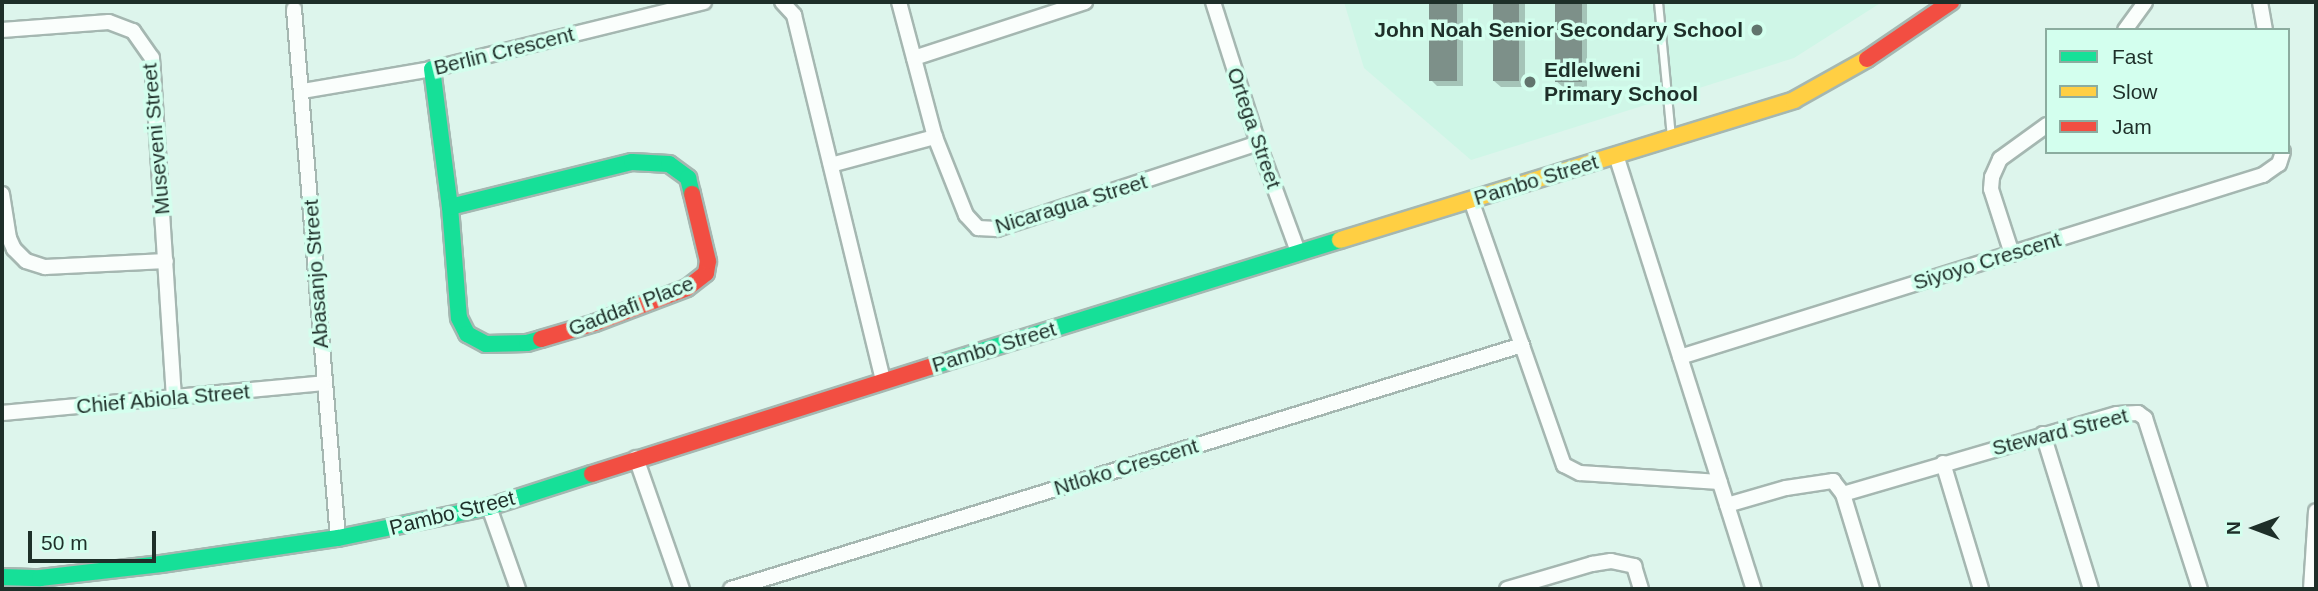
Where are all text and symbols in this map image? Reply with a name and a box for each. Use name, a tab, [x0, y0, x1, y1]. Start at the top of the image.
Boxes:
place label: John Noah Senior Secondary School	[1374, 17, 1743, 43]
street label: Berlin Crescent	[431, 21, 577, 81]
marker: John Noah Senior Secondary School	[1749, 22, 1765, 38]
legend	[2045, 28, 2290, 154]
text: Fast	[2112, 45, 2153, 68]
place label: Edlelweni Primary School	[1544, 57, 1698, 107]
street label: Museveni Street	[137, 62, 175, 216]
street label: Ortega Street	[1222, 64, 1286, 192]
marker: Edlelweni Primary School	[1522, 74, 1538, 90]
text: Slow	[2112, 80, 2158, 103]
text: Jam	[2112, 115, 2152, 138]
street label: Pambo Street	[1471, 149, 1601, 211]
street label: Nicaragua Street	[992, 169, 1150, 239]
street label: Abasanjo Street	[298, 199, 334, 349]
street label: Siyoyo Crescent	[1910, 227, 2064, 295]
street label: Gaddafi Place	[565, 271, 697, 341]
street label: Pambo Street	[929, 316, 1059, 378]
street label: Chief Abiola Street	[75, 379, 251, 419]
street label: Steward Street	[1990, 403, 2130, 461]
street label: Ntloko Crescent	[1051, 433, 1201, 501]
street label: Pambo Street	[387, 485, 517, 541]
north arrow	[2220, 493, 2290, 563]
scale bar	[32, 518, 159, 562]
text: N	[2223, 521, 2244, 535]
text: 50 m	[41, 531, 88, 554]

